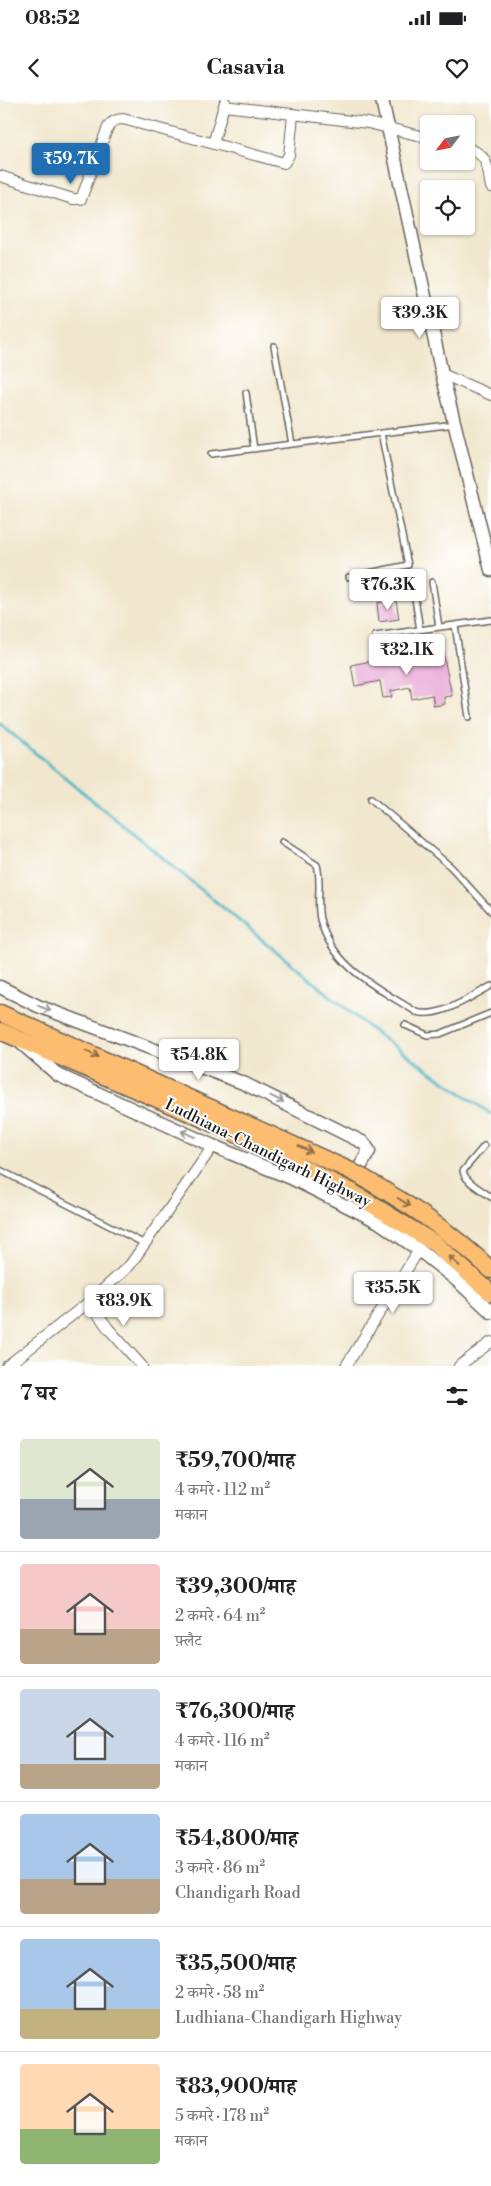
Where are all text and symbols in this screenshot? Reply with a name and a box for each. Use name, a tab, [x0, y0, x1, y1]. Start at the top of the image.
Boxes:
text: 08:52	[25, 6, 80, 30]
icon: back	[20, 54, 48, 82]
text: Casavia	[206, 54, 285, 81]
icon: heart	[443, 54, 471, 82]
north arrow	[420, 115, 475, 170]
map controls	[420, 115, 475, 235]
pin: ₹59.7K	[30, 142, 112, 185]
text: ₹59.7K	[43, 149, 99, 169]
button: locate	[420, 180, 475, 235]
pin: ₹39.3K	[379, 296, 461, 339]
text: ₹39.3K	[392, 303, 448, 323]
pin: ₹76.3K	[347, 568, 429, 611]
text: ₹76.3K	[360, 575, 416, 595]
pin: ₹32.1K	[366, 634, 448, 676]
text: ₹32.1K	[380, 640, 434, 660]
one-way arrow	[36, 1004, 51, 1013]
pin: ₹54.8K	[158, 1038, 240, 1081]
text: ₹54.8K	[170, 1045, 228, 1065]
one-way arrow	[84, 1050, 99, 1060]
street label: Ludhiana-Chandigarh Highway	[162, 1094, 375, 1212]
one-way arrow	[269, 1094, 284, 1104]
one-way arrow	[181, 1129, 196, 1139]
one-way arrow	[297, 1145, 312, 1155]
one-way arrow	[397, 1196, 411, 1207]
one-way arrow	[448, 1255, 461, 1267]
pin: ₹35.5K	[352, 1272, 434, 1314]
text: ₹35.5K	[365, 1278, 421, 1298]
pin: ₹83.9K	[83, 1284, 165, 1327]
text: ₹83.9K	[96, 1291, 152, 1311]
text: 7 घर	[20, 1381, 57, 1407]
icon: filters	[443, 1382, 471, 1410]
text: ₹59,700/माह	[175, 1448, 295, 1474]
icon: home	[60, 1459, 120, 1519]
text: 4 कमरे · 112 m²	[175, 1480, 270, 1500]
text: मकान	[175, 1505, 207, 1525]
text: ₹39,300/माह	[175, 1574, 296, 1600]
icon: home	[60, 1584, 120, 1644]
text: 2 कमरे · 64 m²	[175, 1606, 265, 1626]
text: फ़्लैट	[175, 1631, 202, 1651]
text: ₹76,300/माह	[175, 1699, 294, 1725]
icon: home	[60, 1709, 120, 1769]
text: 4 कमरे · 116 m²	[175, 1731, 270, 1751]
text: मकान	[175, 1756, 207, 1776]
text: ₹54,800/माह	[175, 1826, 298, 1852]
icon: home	[60, 1834, 120, 1894]
text: 3 कमरे · 86 m²	[175, 1858, 265, 1878]
text: Chandigarh Road	[175, 1883, 301, 1903]
text: ₹35,500/माह	[175, 1951, 296, 1977]
icon: home	[60, 1959, 120, 2019]
text: 2 कमरे · 58 m²	[175, 1983, 264, 2003]
text: Ludhiana-Chandigarh Highway	[175, 2008, 402, 2028]
text: ₹83,900/माह	[175, 2074, 296, 2100]
icon: home	[60, 2084, 120, 2144]
text: 5 कमरे · 178 m²	[175, 2106, 269, 2126]
text: मकान	[175, 2131, 207, 2151]

